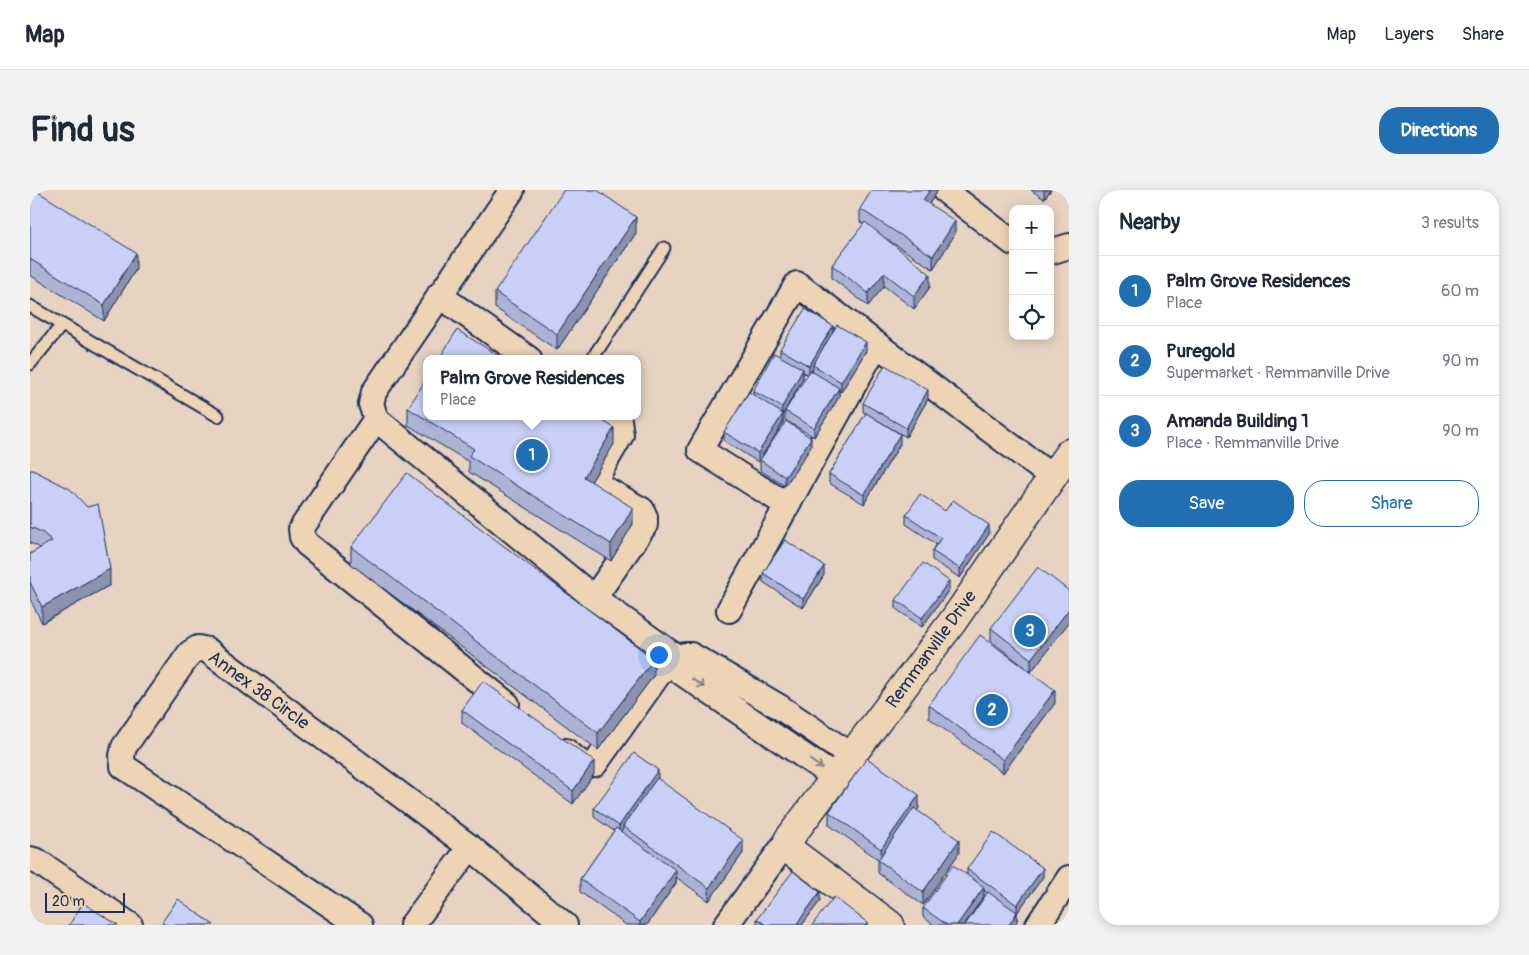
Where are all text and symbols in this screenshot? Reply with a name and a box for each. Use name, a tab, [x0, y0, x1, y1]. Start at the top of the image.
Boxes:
text: Map	[25, 20, 65, 49]
text: Map	[1327, 23, 1356, 46]
text: Layers	[1384, 23, 1434, 46]
text: Share	[1462, 23, 1504, 46]
button: Directions	[1379, 107, 1499, 154]
text: Find us	[30, 108, 135, 152]
map controls	[1009, 205, 1054, 340]
button: +	[1009, 205, 1054, 250]
text: Nearby	[1119, 209, 1180, 236]
text: 3 results	[1421, 213, 1479, 233]
button: −	[1009, 250, 1054, 295]
text: Palm Grove Residences	[1166, 269, 1350, 293]
text: 1	[1132, 281, 1138, 301]
text: 60 m	[1441, 281, 1479, 301]
text: Place	[1166, 293, 1202, 313]
button: locate	[1009, 295, 1054, 340]
text: Puregold	[1166, 339, 1235, 363]
text: 2	[1131, 351, 1139, 371]
text: 90 m	[1442, 351, 1479, 371]
popup	[423, 355, 641, 420]
text: Supermarket · Remmanville Drive	[1166, 363, 1390, 383]
text: Palm Grove Residences	[440, 366, 624, 390]
text: Place	[440, 390, 476, 410]
text: Amanda Building 1	[1166, 409, 1309, 433]
text: 3	[1131, 421, 1139, 441]
text: 90 m	[1442, 421, 1479, 441]
text: Place · Remmanville Drive	[1166, 433, 1339, 453]
pin: 1	[516, 436, 548, 474]
button: Save	[1119, 480, 1294, 527]
button: Share	[1304, 480, 1479, 527]
street label: Remmanville Drive	[881, 586, 982, 713]
pin: 3	[1014, 612, 1046, 650]
your location	[646, 642, 672, 668]
street label: Annex 38 Circle	[203, 646, 314, 735]
one-way arrow	[691, 678, 705, 688]
pin: 2	[976, 691, 1008, 729]
one-way arrow	[809, 758, 822, 769]
scale bar	[45, 890, 125, 913]
text: 20 m	[52, 893, 85, 910]

